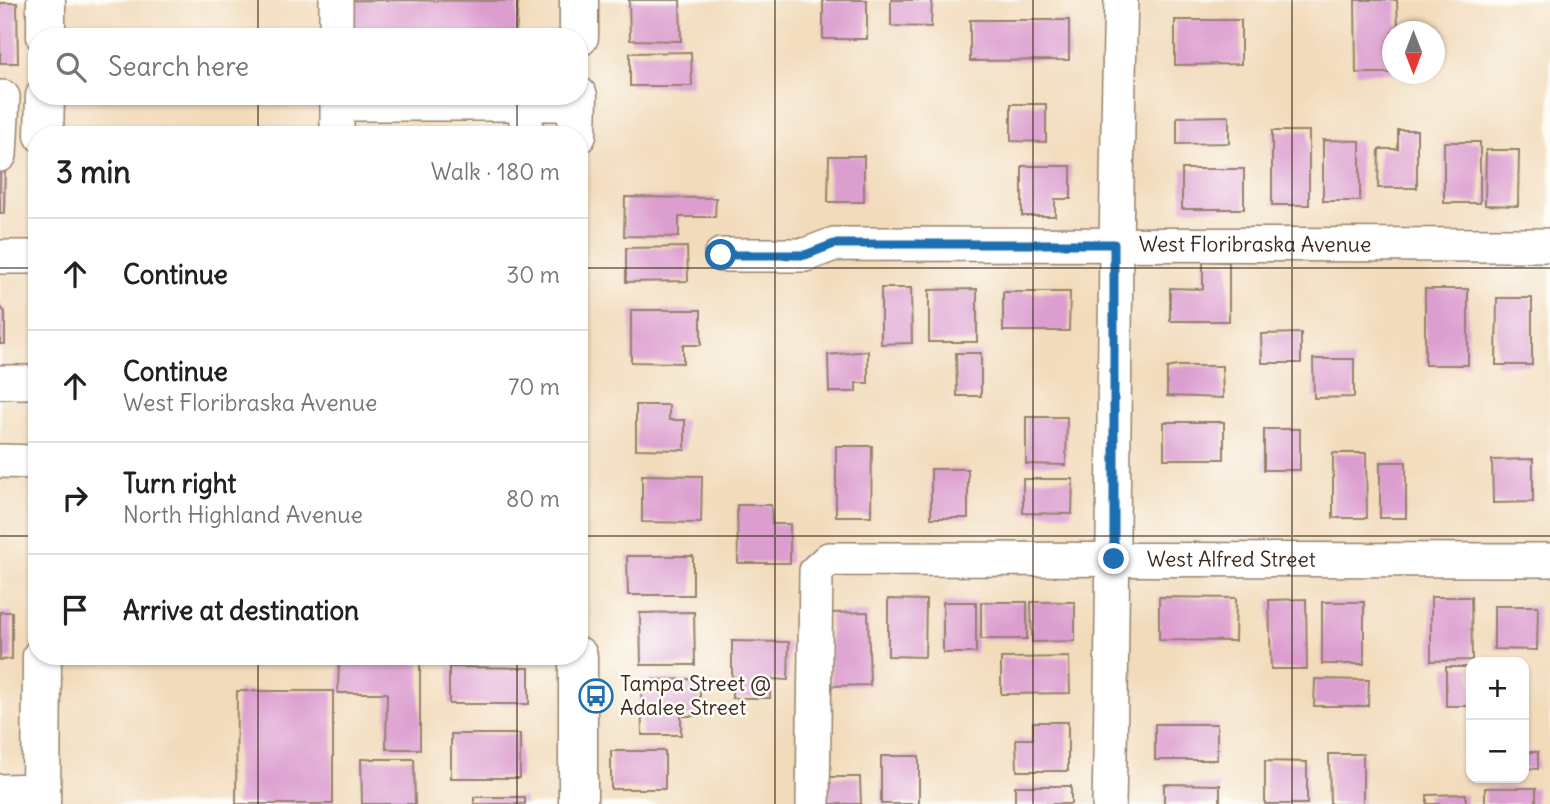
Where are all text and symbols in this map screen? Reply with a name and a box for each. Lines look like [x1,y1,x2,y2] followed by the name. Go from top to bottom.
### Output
[1382,21,1445,84] north arrow
[28,28,588,105] search box
[52,48,90,86] icon: search
[108,50,249,83] text: Search here
[56,153,131,191] text: 3 min
[431,157,560,186] text: Walk · 180 m
[1139,230,1371,258] street label: West Floribraska Avenue
[705,239,736,270] route start
[56,255,94,293] icon: ahead
[123,258,228,291] text: Continue
[506,260,560,289] text: 30 m
[123,355,228,388] text: Continue
[56,367,94,405] icon: ahead
[508,372,560,401] text: 70 m
[123,388,377,417] text: West Floribraska Avenue
[123,467,236,500] text: Turn right
[56,479,94,517] icon: right
[506,484,560,513] text: 80 m
[123,500,363,529] text: North Highland Avenue
[1098,543,1129,574] route end
[1147,545,1316,573] street label: West Alfred Street
[56,591,94,629] icon: arrive
[123,594,359,627] text: Arrive at destination
[1466,657,1529,783] map controls
[1466,657,1529,720] button: +
[620,670,771,721] place label: Tampa Street @ Adalee Street
[577,677,615,715] bus stop icon: Tampa Street @ Adalee Street
[1466,720,1529,783] button: −

